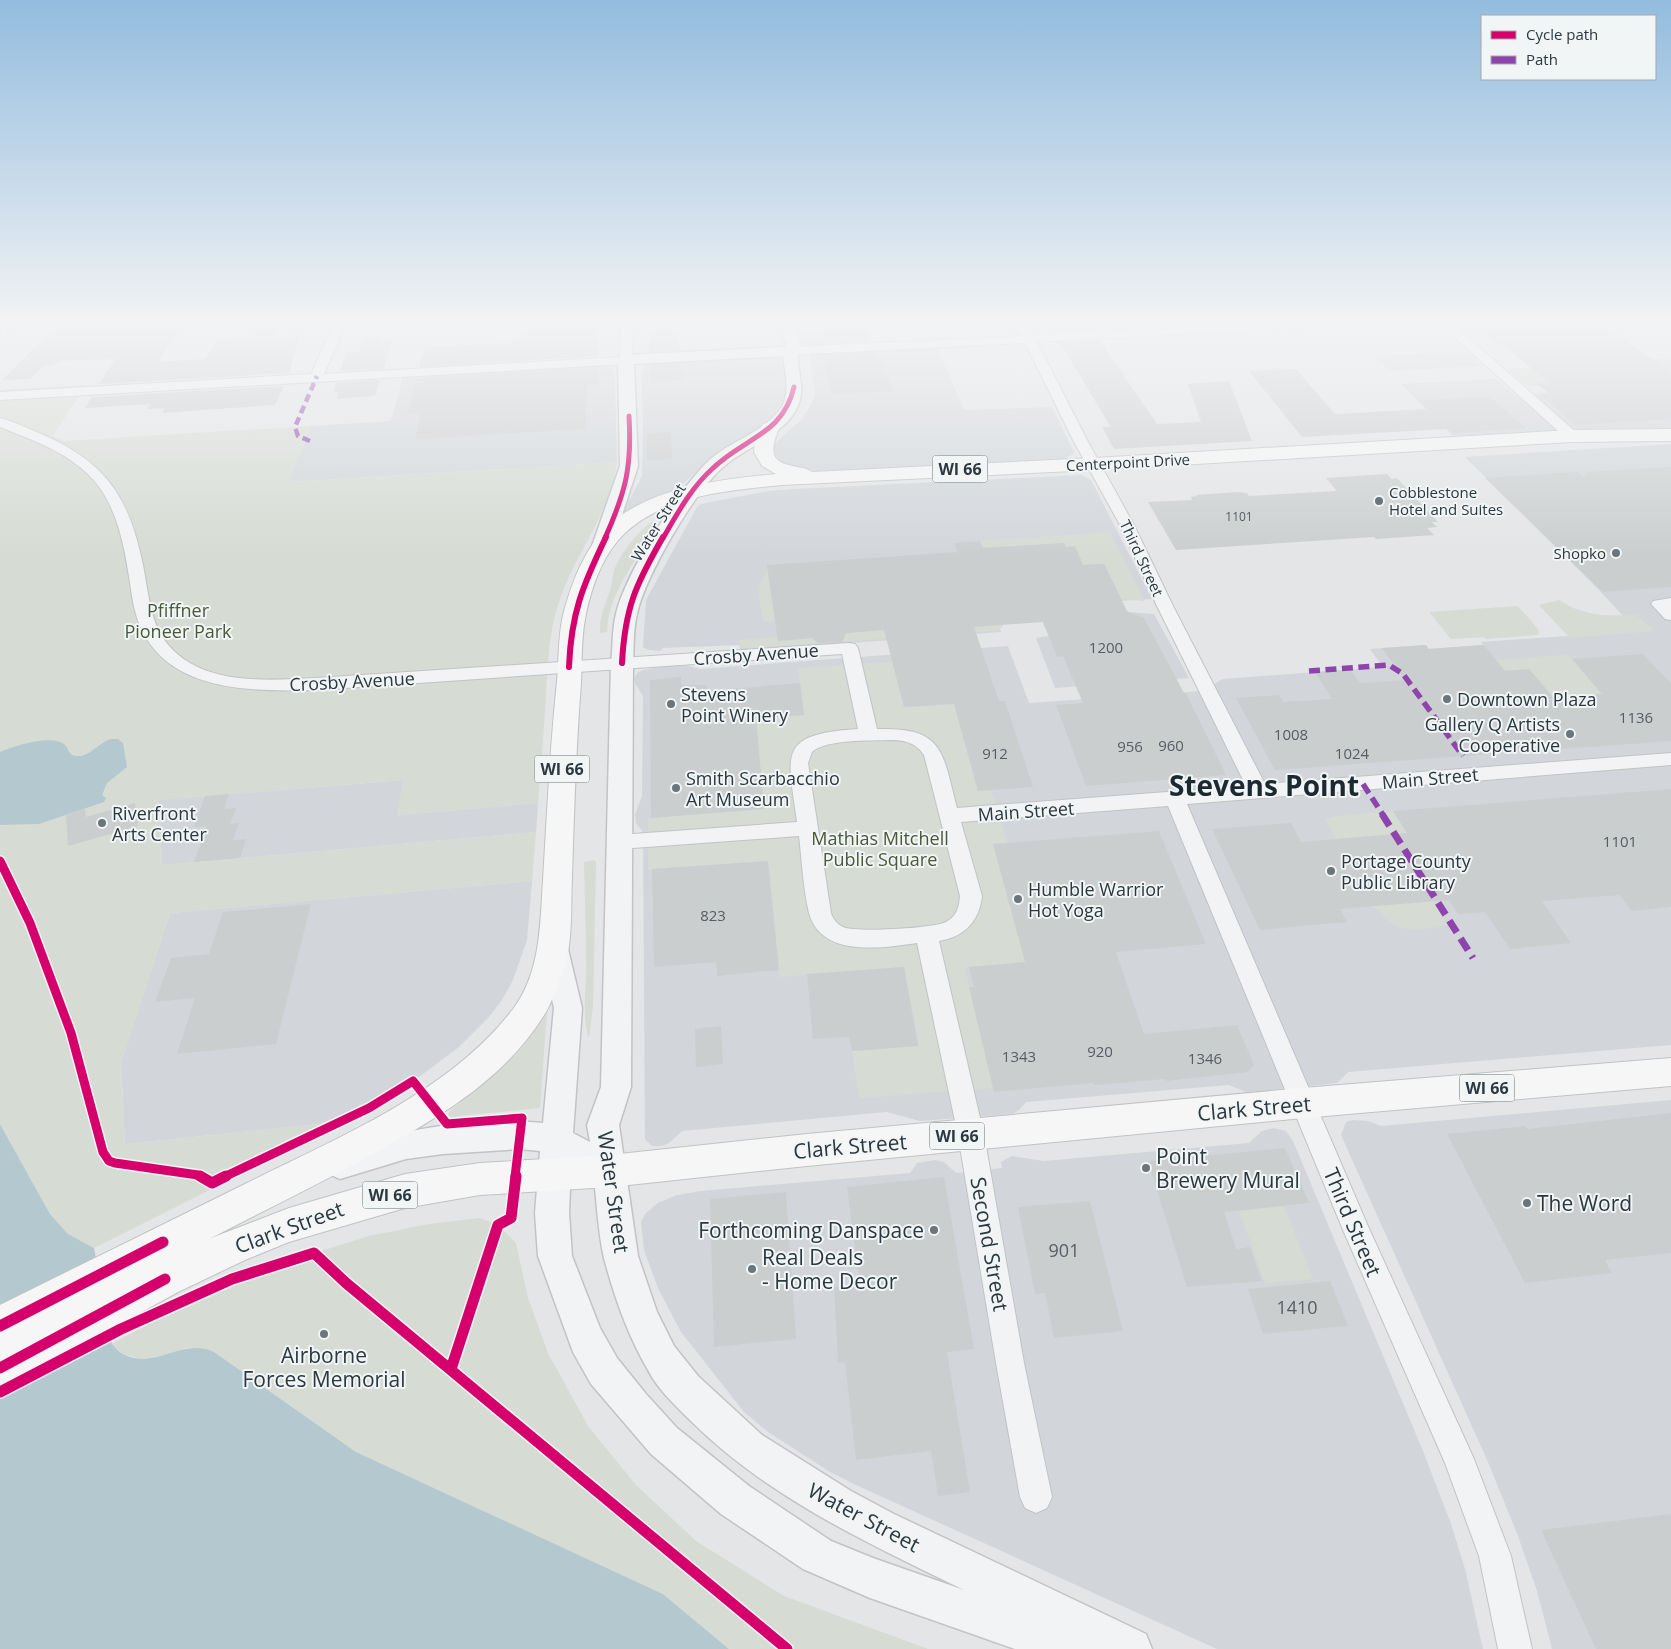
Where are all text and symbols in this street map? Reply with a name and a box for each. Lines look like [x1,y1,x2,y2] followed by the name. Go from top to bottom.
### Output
[1481,15,1656,80] legend
[1526,24,1598,44] text: Cycle path
[1526,49,1558,69] text: Path
[1065,449,1191,475] street label: Centerpoint Drive
[932,456,988,482] road number: WI 66
[626,479,690,565] street label: Water Street
[1389,482,1503,519] place label: Cobblestone Hotel and Suites
[1373,495,1385,507] marker: Cobblestone Hotel and Suites
[1225,508,1253,525] house number: 1101
[1116,516,1168,600] street label: Third Street
[1553,543,1606,563] place label: Shopko
[1610,547,1622,559] marker: Shopko
[124,598,232,643] park label: Pfiffner Pioneer Park
[1089,637,1123,657] house number: 1200
[693,638,819,670] street label: Crosby Avenue
[289,666,415,696] street label: Crosby Avenue
[681,682,789,727] place label: Stevens Point Winery
[1457,687,1597,711] place label: Downtown Plaza
[1441,693,1453,705] marker: Downtown Plaza
[665,698,677,710] marker: Stevens Point Winery
[1619,707,1653,727] house number: 1136
[1425,712,1560,757] place label: Gallery Q Artists Cooperative
[1274,724,1308,744] house number: 1008
[1564,728,1576,740] marker: Gallery Q Artists Cooperative
[1158,735,1184,755] house number: 960
[1117,736,1143,756] house number: 956
[982,743,1008,763] house number: 912
[1335,743,1370,763] house number: 1024
[534,756,590,782] road number: WI 66
[1381,762,1479,794] street label: Main Street
[686,766,840,811] place label: Smith Scarbacchio Art Museum
[1169,766,1359,804] district label: Stevens Point
[670,782,682,794] marker: Smith Scarbacchio Art Museum
[977,796,1075,826] street label: Main Street
[112,801,207,846] place label: Riverfront Arts Center
[96,817,108,829] marker: Riverfront Arts Center
[811,826,949,871] park label: Mathias Mitchell Public Square
[1603,831,1637,851] house number: 1101
[1341,849,1472,894] place label: Portage County Public Library
[1325,865,1337,877] marker: Portage County Public Library
[1028,877,1164,922] place label: Humble Warrior Hot Yoga
[1012,893,1024,905] marker: Humble Warrior Hot Yoga
[700,905,726,925] house number: 823
[1087,1041,1113,1061] house number: 920
[1002,1046,1036,1066] house number: 1343
[1188,1048,1222,1068] house number: 1346
[1460,1074,1514,1102] road number: WI 66
[1196,1089,1312,1127] street label: Clark Street
[930,1122,984,1150] road number: WI 66
[792,1127,908,1165] street label: Clark Street
[592,1129,636,1255] street label: Water Street
[1156,1142,1300,1194] place label: Point Brewery Mural
[1140,1162,1152,1174] marker: Point Brewery Mural
[1318,1163,1388,1281] street label: Third Street
[964,1175,1016,1313] street label: Second Street
[362,1182,418,1208] road number: WI 66
[1537,1189,1632,1217] place label: The Word
[231,1194,347,1260] street label: Clark Street
[1521,1197,1533,1209] marker: The Word
[698,1216,924,1244] place label: Forthcoming Danspace
[928,1224,940,1236] marker: Forthcoming Danspace
[1049,1238,1079,1262] house number: 901
[762,1243,898,1295] place label: Real Deals - Home Decor
[746,1263,758,1275] marker: Real Deals - Home Decor
[1276,1295,1318,1319] house number: 1410
[318,1328,330,1340] marker: Airborne Forces Memorial
[243,1341,405,1393] place label: Airborne Forces Memorial
[803,1476,925,1558] street label: Water Street

